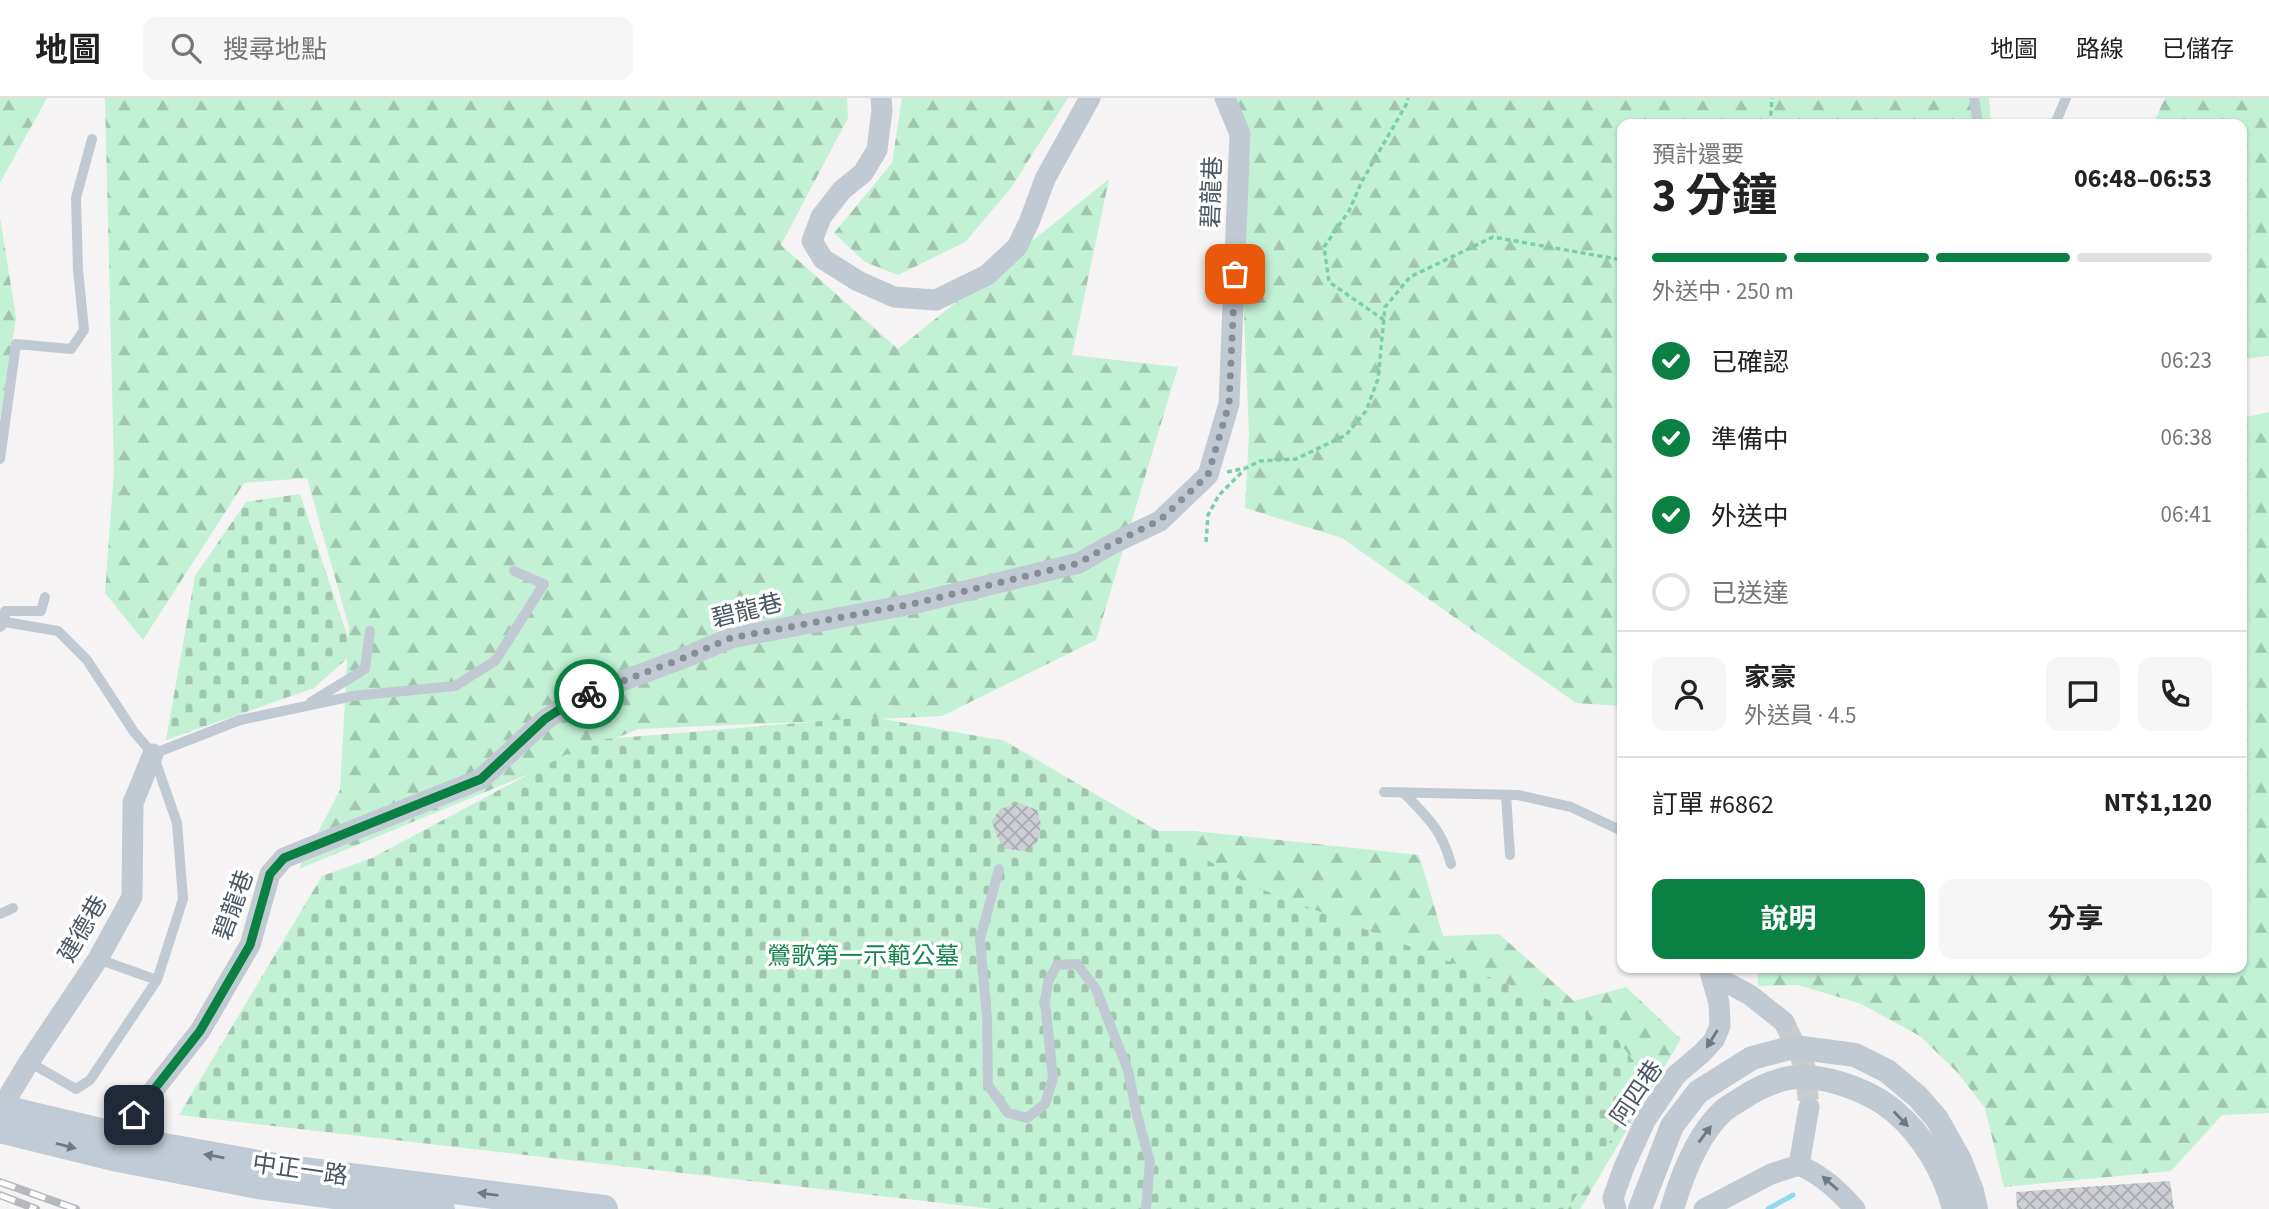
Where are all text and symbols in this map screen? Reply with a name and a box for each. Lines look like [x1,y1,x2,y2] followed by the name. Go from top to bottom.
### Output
[143,17,633,80] search box
[35,27,101,74] text: 地圖
[167,29,205,67] icon: search
[223,31,327,68] text: 搜尋地點
[1990,32,2038,67] text: 地圖
[2076,32,2124,67] text: 路線
[2162,32,2234,67] text: 已儲存
[1652,138,1744,171] text: 預計還要
[1193,155,1231,229] street label: 碧龍巷
[2074,160,2212,197] text: 06:48–06:53
[1652,164,1778,229] text: 3 分鐘
[1205,244,1265,304] pin
[1216,255,1254,293] icon: bag
[1652,275,1794,308] text: 外送中 · 250 m
[1652,342,1690,380] icon: check
[1711,344,1789,381] text: 已確認
[2161,344,2212,377] text: 06:23
[1652,419,1690,457] icon: check
[1711,421,1789,458] text: 準備中
[2161,421,2212,454] text: 06:38
[1652,496,1690,534] icon: check
[1711,498,1789,535] text: 外送中
[2161,498,2212,531] text: 06:41
[1711,575,1789,612] text: 已送達
[708,585,786,637] street label: 碧龍巷
[1652,657,1726,731] button: person
[2046,657,2120,731] button: chat
[2138,657,2212,731] button: phone
[554,659,624,729] courier
[1744,659,1796,696] text: 家豪
[570,675,608,713] icon: bike
[1744,699,1857,732] text: 外送員 · 4.5
[2104,784,2212,821] text: NT$1,120
[1652,786,1774,823] text: 訂單 #6862
[205,865,263,945] street label: 碧龍巷
[1652,879,1925,959] button: 說明
[1939,879,2212,959] button: 分享
[50,889,116,969] street label: 建德巷
[767,939,959,974] park label: 鶯歌第一示範公墓
[1706,1029,1719,1049] one-way arrow
[1602,1053,1672,1133] street label: 阿四巷
[104,1085,164,1145] pin
[115,1096,153,1134] icon: home
[1893,1110,1909,1128] one-way arrow
[1697,1126,1712,1144] one-way arrow
[55,1141,77,1152] one-way arrow
[250,1146,350,1194] street label: 中正一路
[203,1150,225,1161] one-way arrow
[1821,1175,1839,1191] one-way arrow
[476,1189,498,1200] one-way arrow

